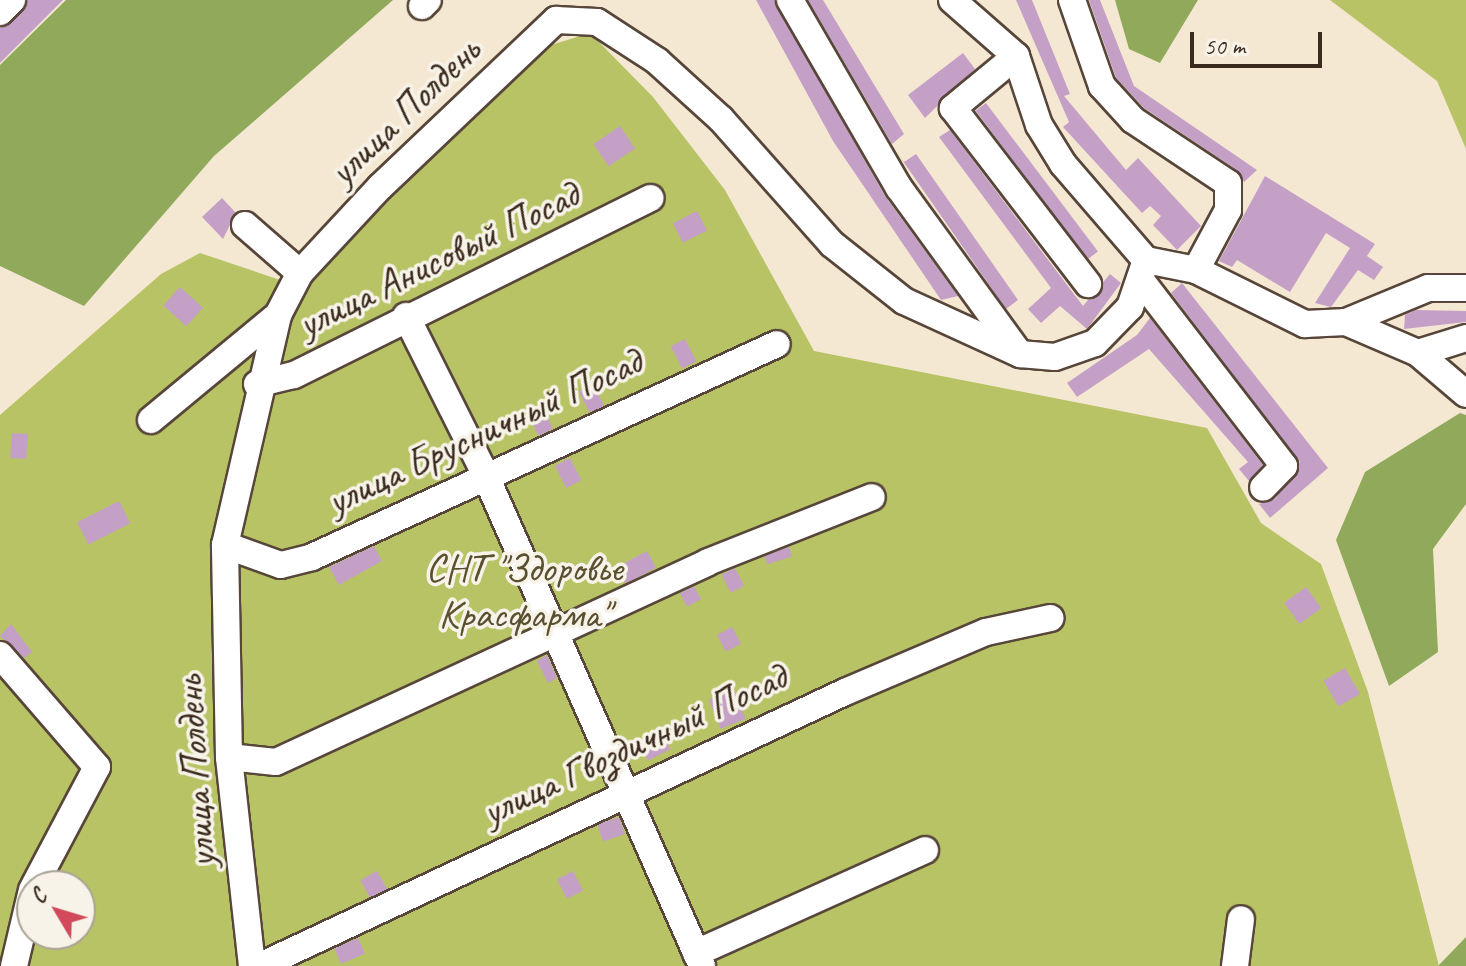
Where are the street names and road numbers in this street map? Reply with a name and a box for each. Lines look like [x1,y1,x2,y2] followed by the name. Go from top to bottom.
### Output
[318,27,490,195] street label: улица Полдень
[290,170,586,348] street label: улица Анисовый Посад
[319,337,649,525] street label: улица Брусничный Посад
[475,653,793,835] street label: улица Гвоздичный Посад
[164,674,226,870] street label: улица Полдень

